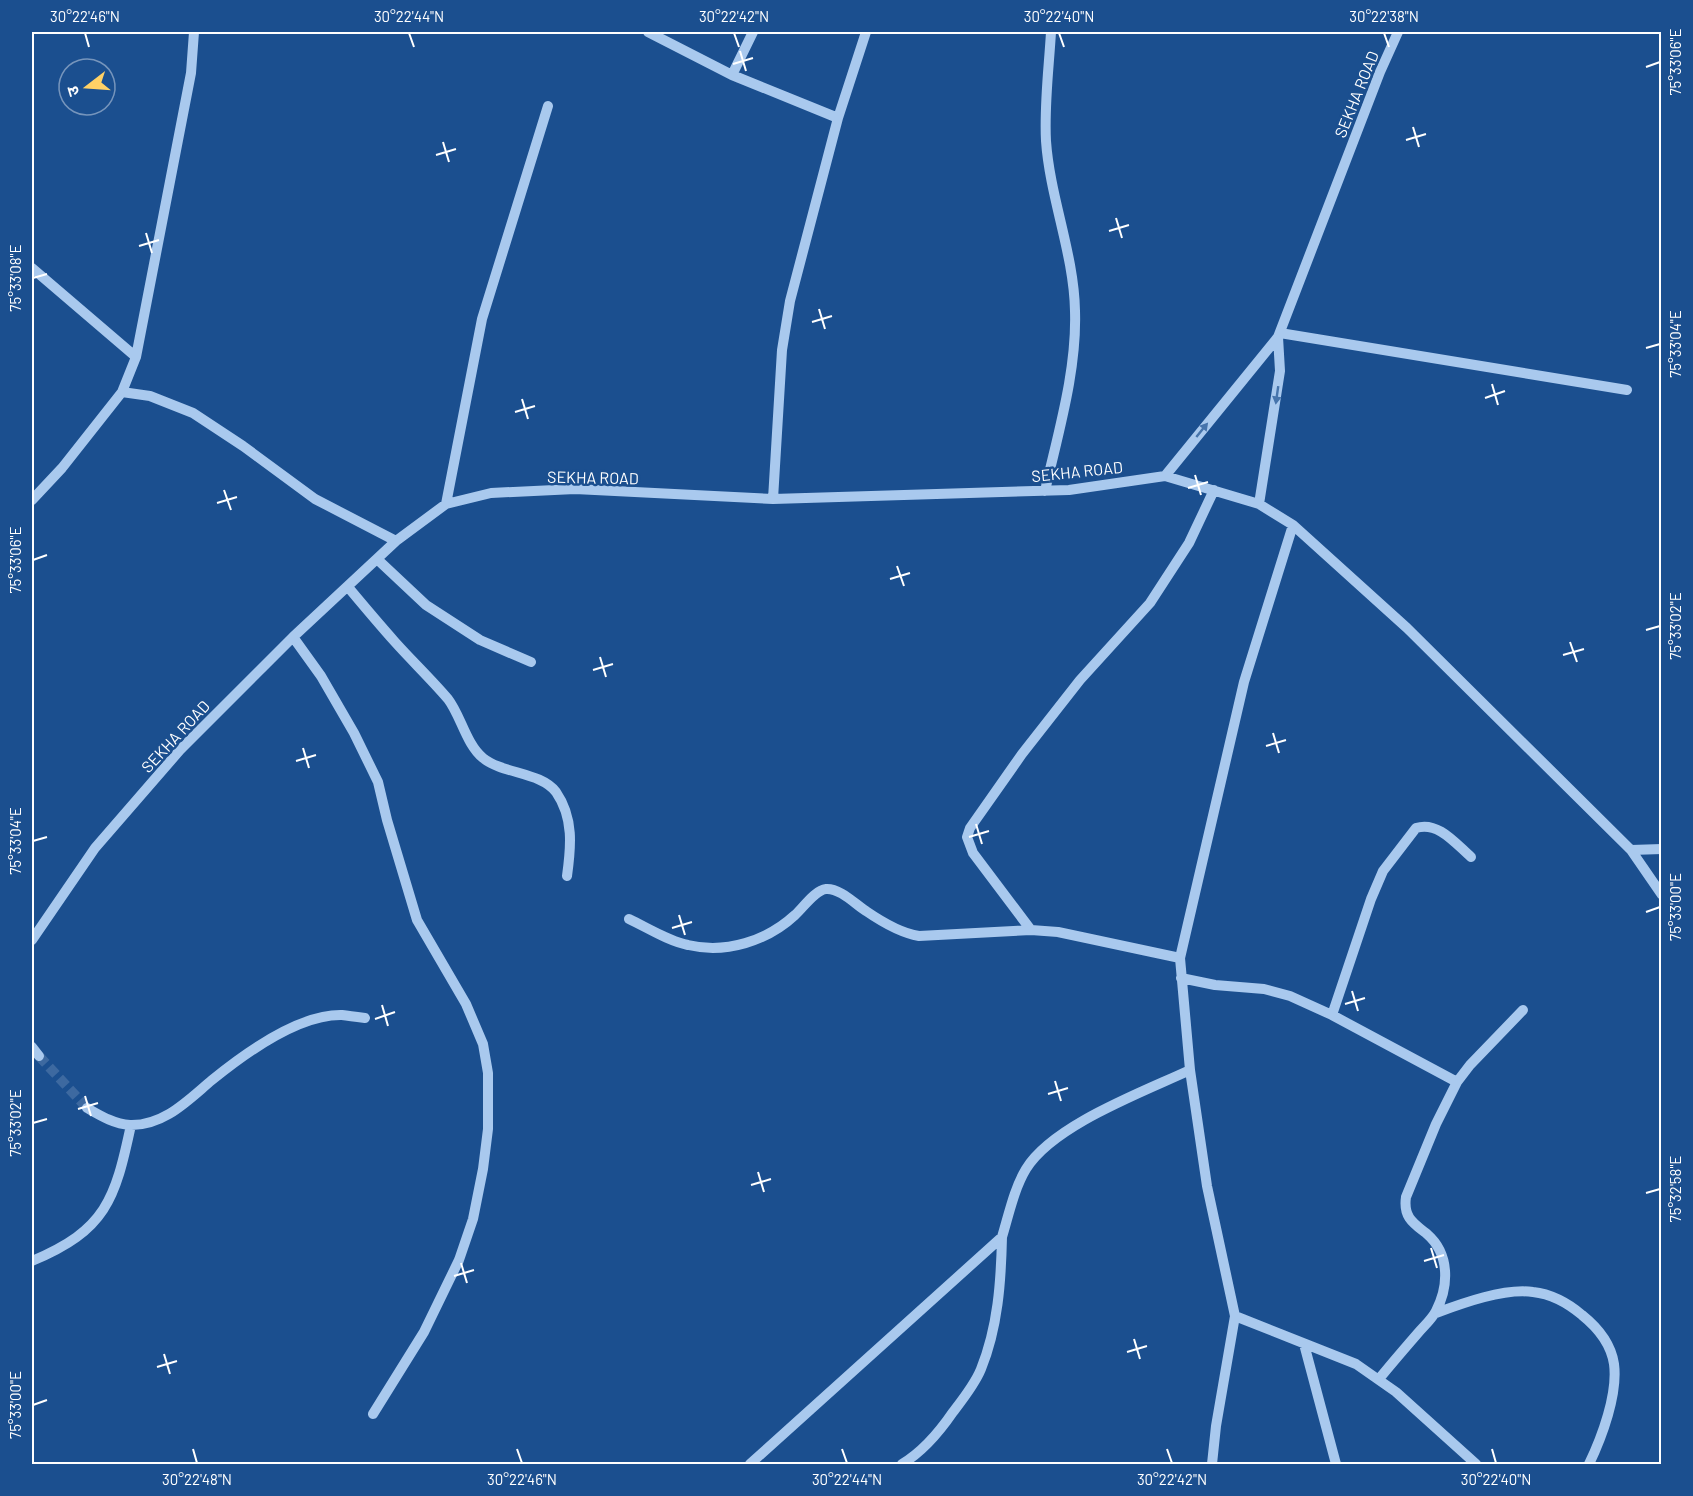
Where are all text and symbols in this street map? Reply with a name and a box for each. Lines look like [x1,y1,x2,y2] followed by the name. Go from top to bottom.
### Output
[50,7,120,25] text: 30°22'46"N
[374,7,444,25] text: 30°22'44"N
[699,7,769,25] text: 30°22'42"N
[1024,7,1094,25] text: 30°22'40"N
[1349,7,1419,25] text: 30°22'38"N
[1666,28,1684,96] text: 75°33'06"E
[1330,48,1382,140] street label: SEKHA ROAD
[57,57,117,117] north arrow
[62,84,83,99] text: उ
[6,244,24,312] text: 75°33'08"E
[1666,310,1684,378] text: 75°33'04"E
[1272,385,1281,404] one-way arrow
[1195,423,1208,438] one-way arrow
[1030,457,1124,485] street label: SEKHA ROAD
[547,467,639,487] street label: SEKHA ROAD
[6,526,24,594] text: 75°33'06"E
[1666,592,1684,660] text: 75°33'02"E
[137,696,213,776] street label: SEKHA ROAD
[6,807,24,875] text: 75°33'04"E
[1666,873,1684,941] text: 75°33'00"E
[6,1089,24,1157] text: 75°33'02"E
[1666,1156,1684,1222] text: 75°32'58"E
[6,1371,24,1439] text: 75°33'00"E
[162,1470,232,1488] text: 30°22'48"N
[487,1470,557,1488] text: 30°22'46"N
[812,1470,882,1488] text: 30°22'44"N
[1137,1470,1207,1488] text: 30°22'42"N
[1461,1470,1531,1488] text: 30°22'40"N

